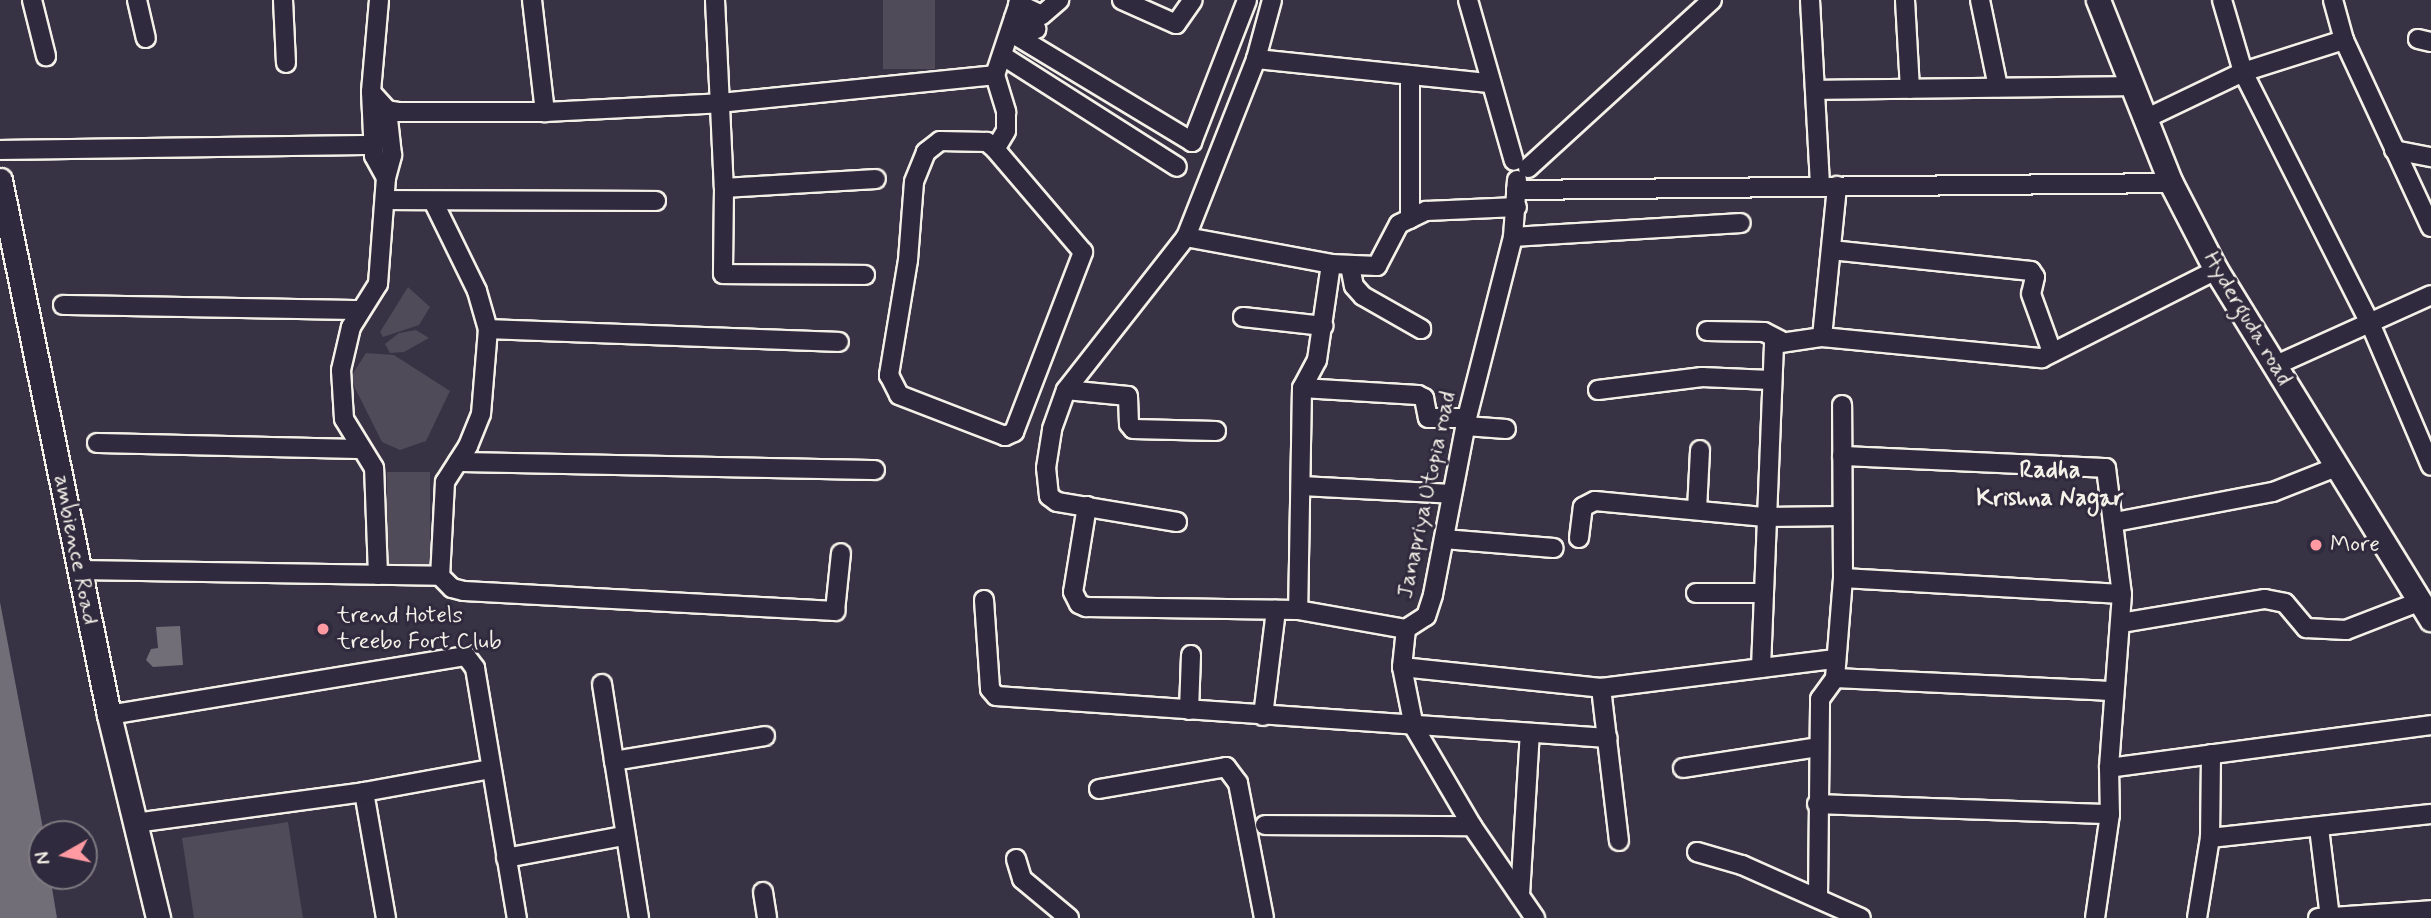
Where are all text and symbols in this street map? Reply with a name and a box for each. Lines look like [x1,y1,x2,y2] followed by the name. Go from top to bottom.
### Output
[2196,247,2298,391] street label: Hyderguda road
[1391,388,1463,602] street label: Janapriya Utopia road
[1977,457,2123,513] district label: Radha Krishna Nagar
[47,474,103,626] street label: ambience Road
[2330,531,2380,559] place label: More
[2308,537,2324,553] marker: More
[337,602,502,656] place label: trend Hotels treebo Fort Club
[315,621,331,637] marker: trend Hotels treebo Fort Club
[28,820,98,890] north arrow
[30,850,57,866] text: N

